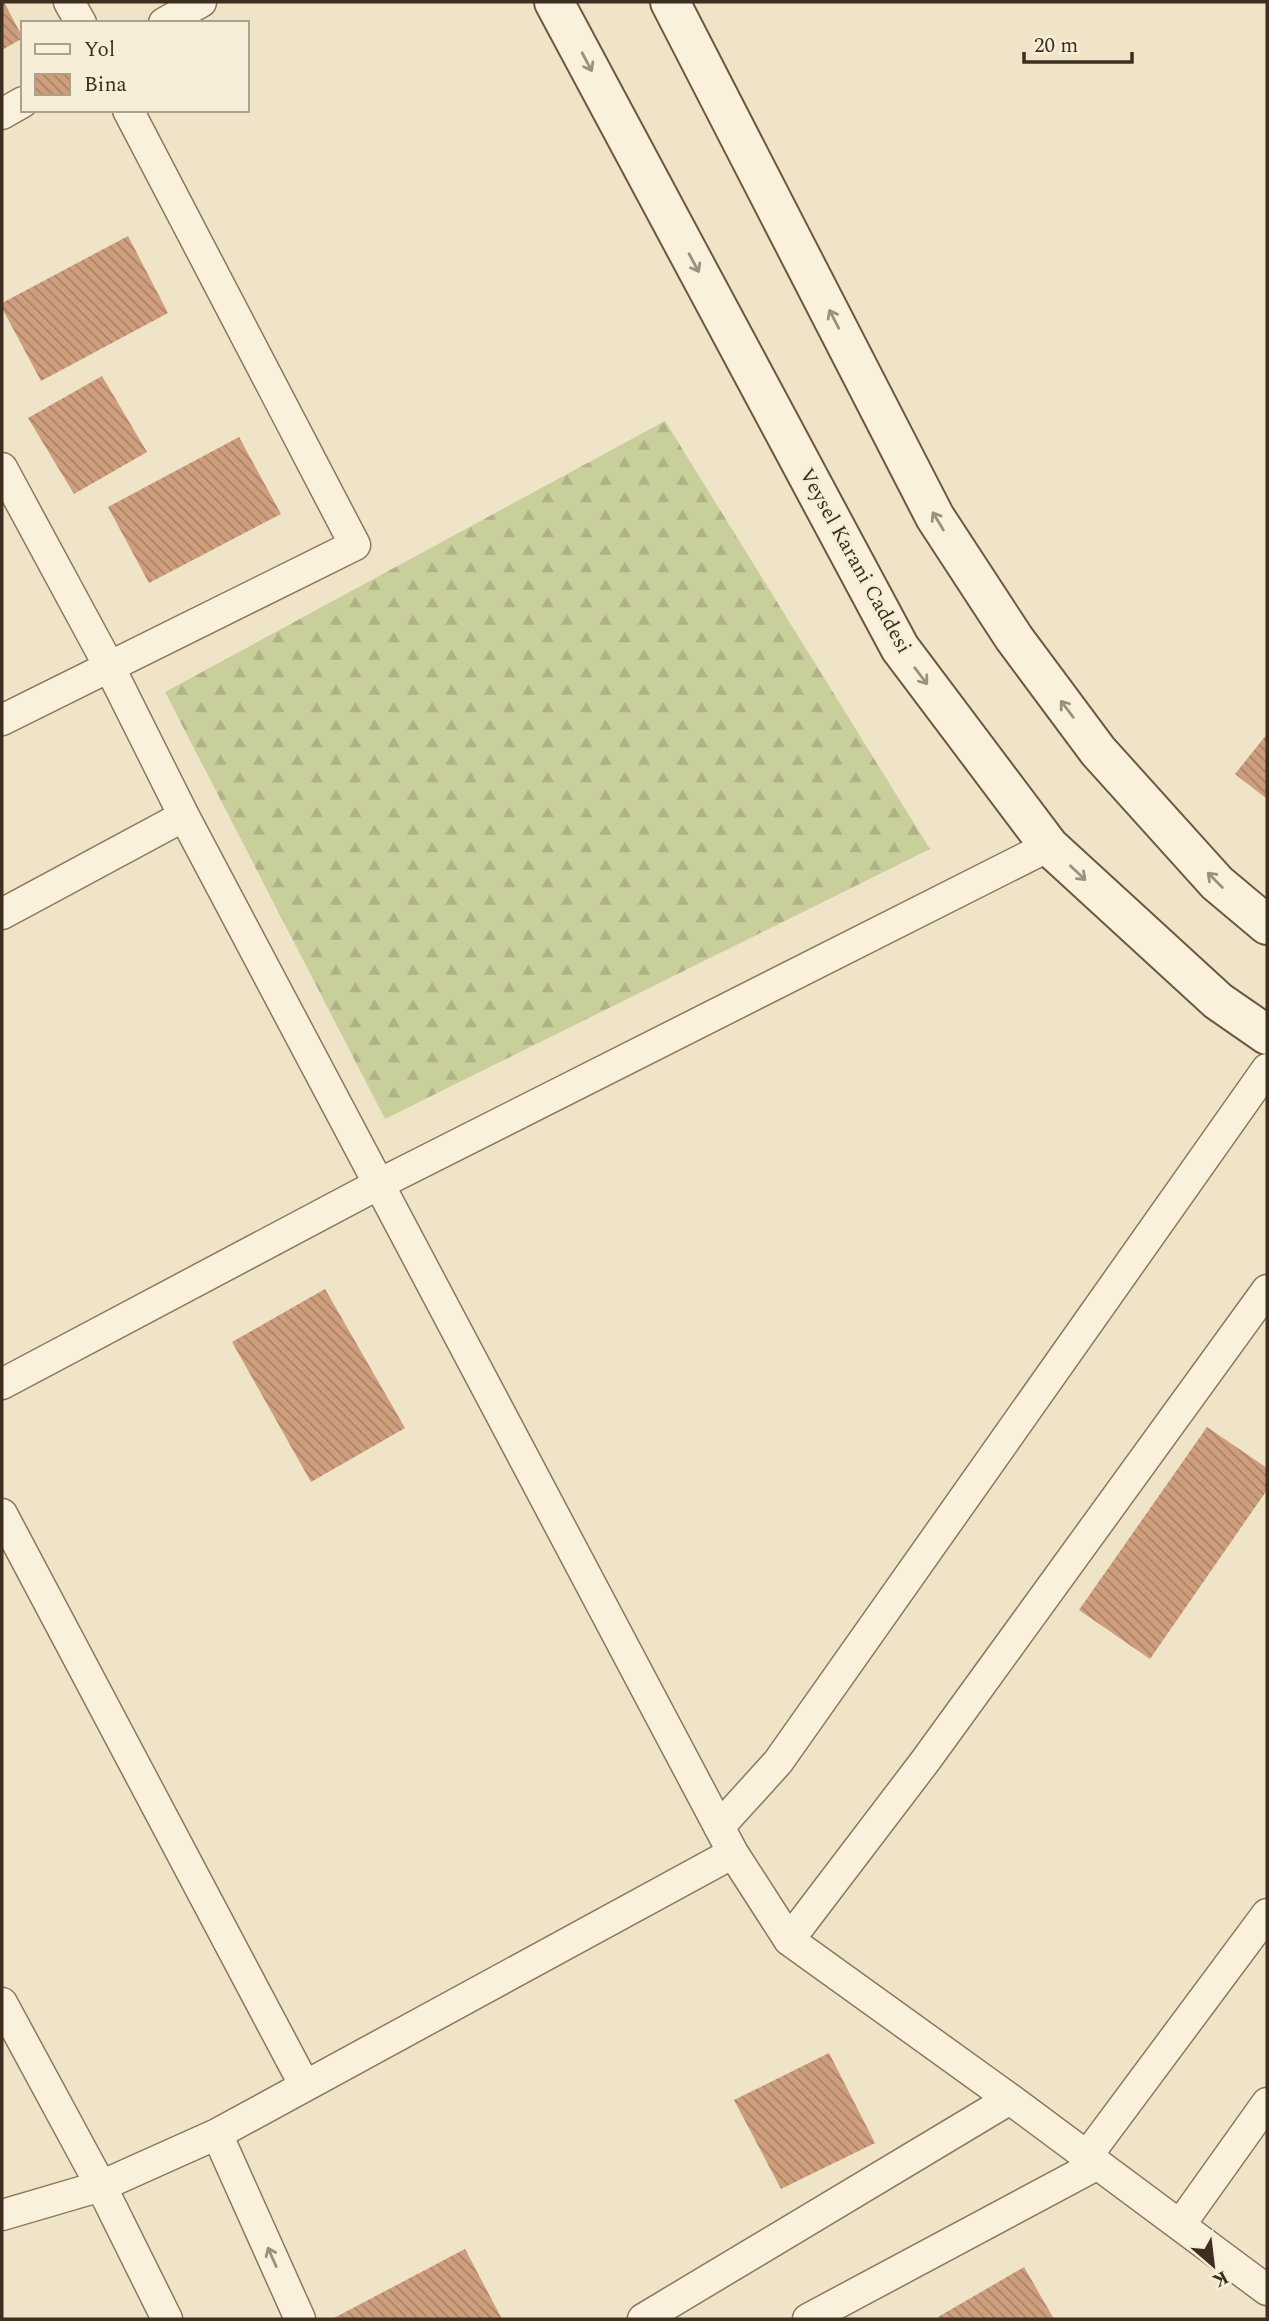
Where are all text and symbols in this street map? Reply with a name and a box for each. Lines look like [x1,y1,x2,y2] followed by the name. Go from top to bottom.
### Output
[21,21,248,112] legend
[1024,21,1132,65] scale bar
[1034,30,1078,62] text: 20 m
[84,34,115,66] text: Yol
[580,51,594,72] one-way arrow
[84,69,128,101] text: Bina
[687,252,701,272] one-way arrow
[826,309,840,330] one-way arrow
[791,462,919,660] street label: Veysel Karani Caddesi
[931,512,945,532] one-way arrow
[914,666,929,685] one-way arrow
[1059,700,1074,718] one-way arrow
[1069,864,1086,881] one-way arrow
[1207,872,1224,889] one-way arrow
[1178,2230,1248,2300] north arrow
[265,2247,278,2268] one-way arrow
[1207,2262,1234,2295] text: K

